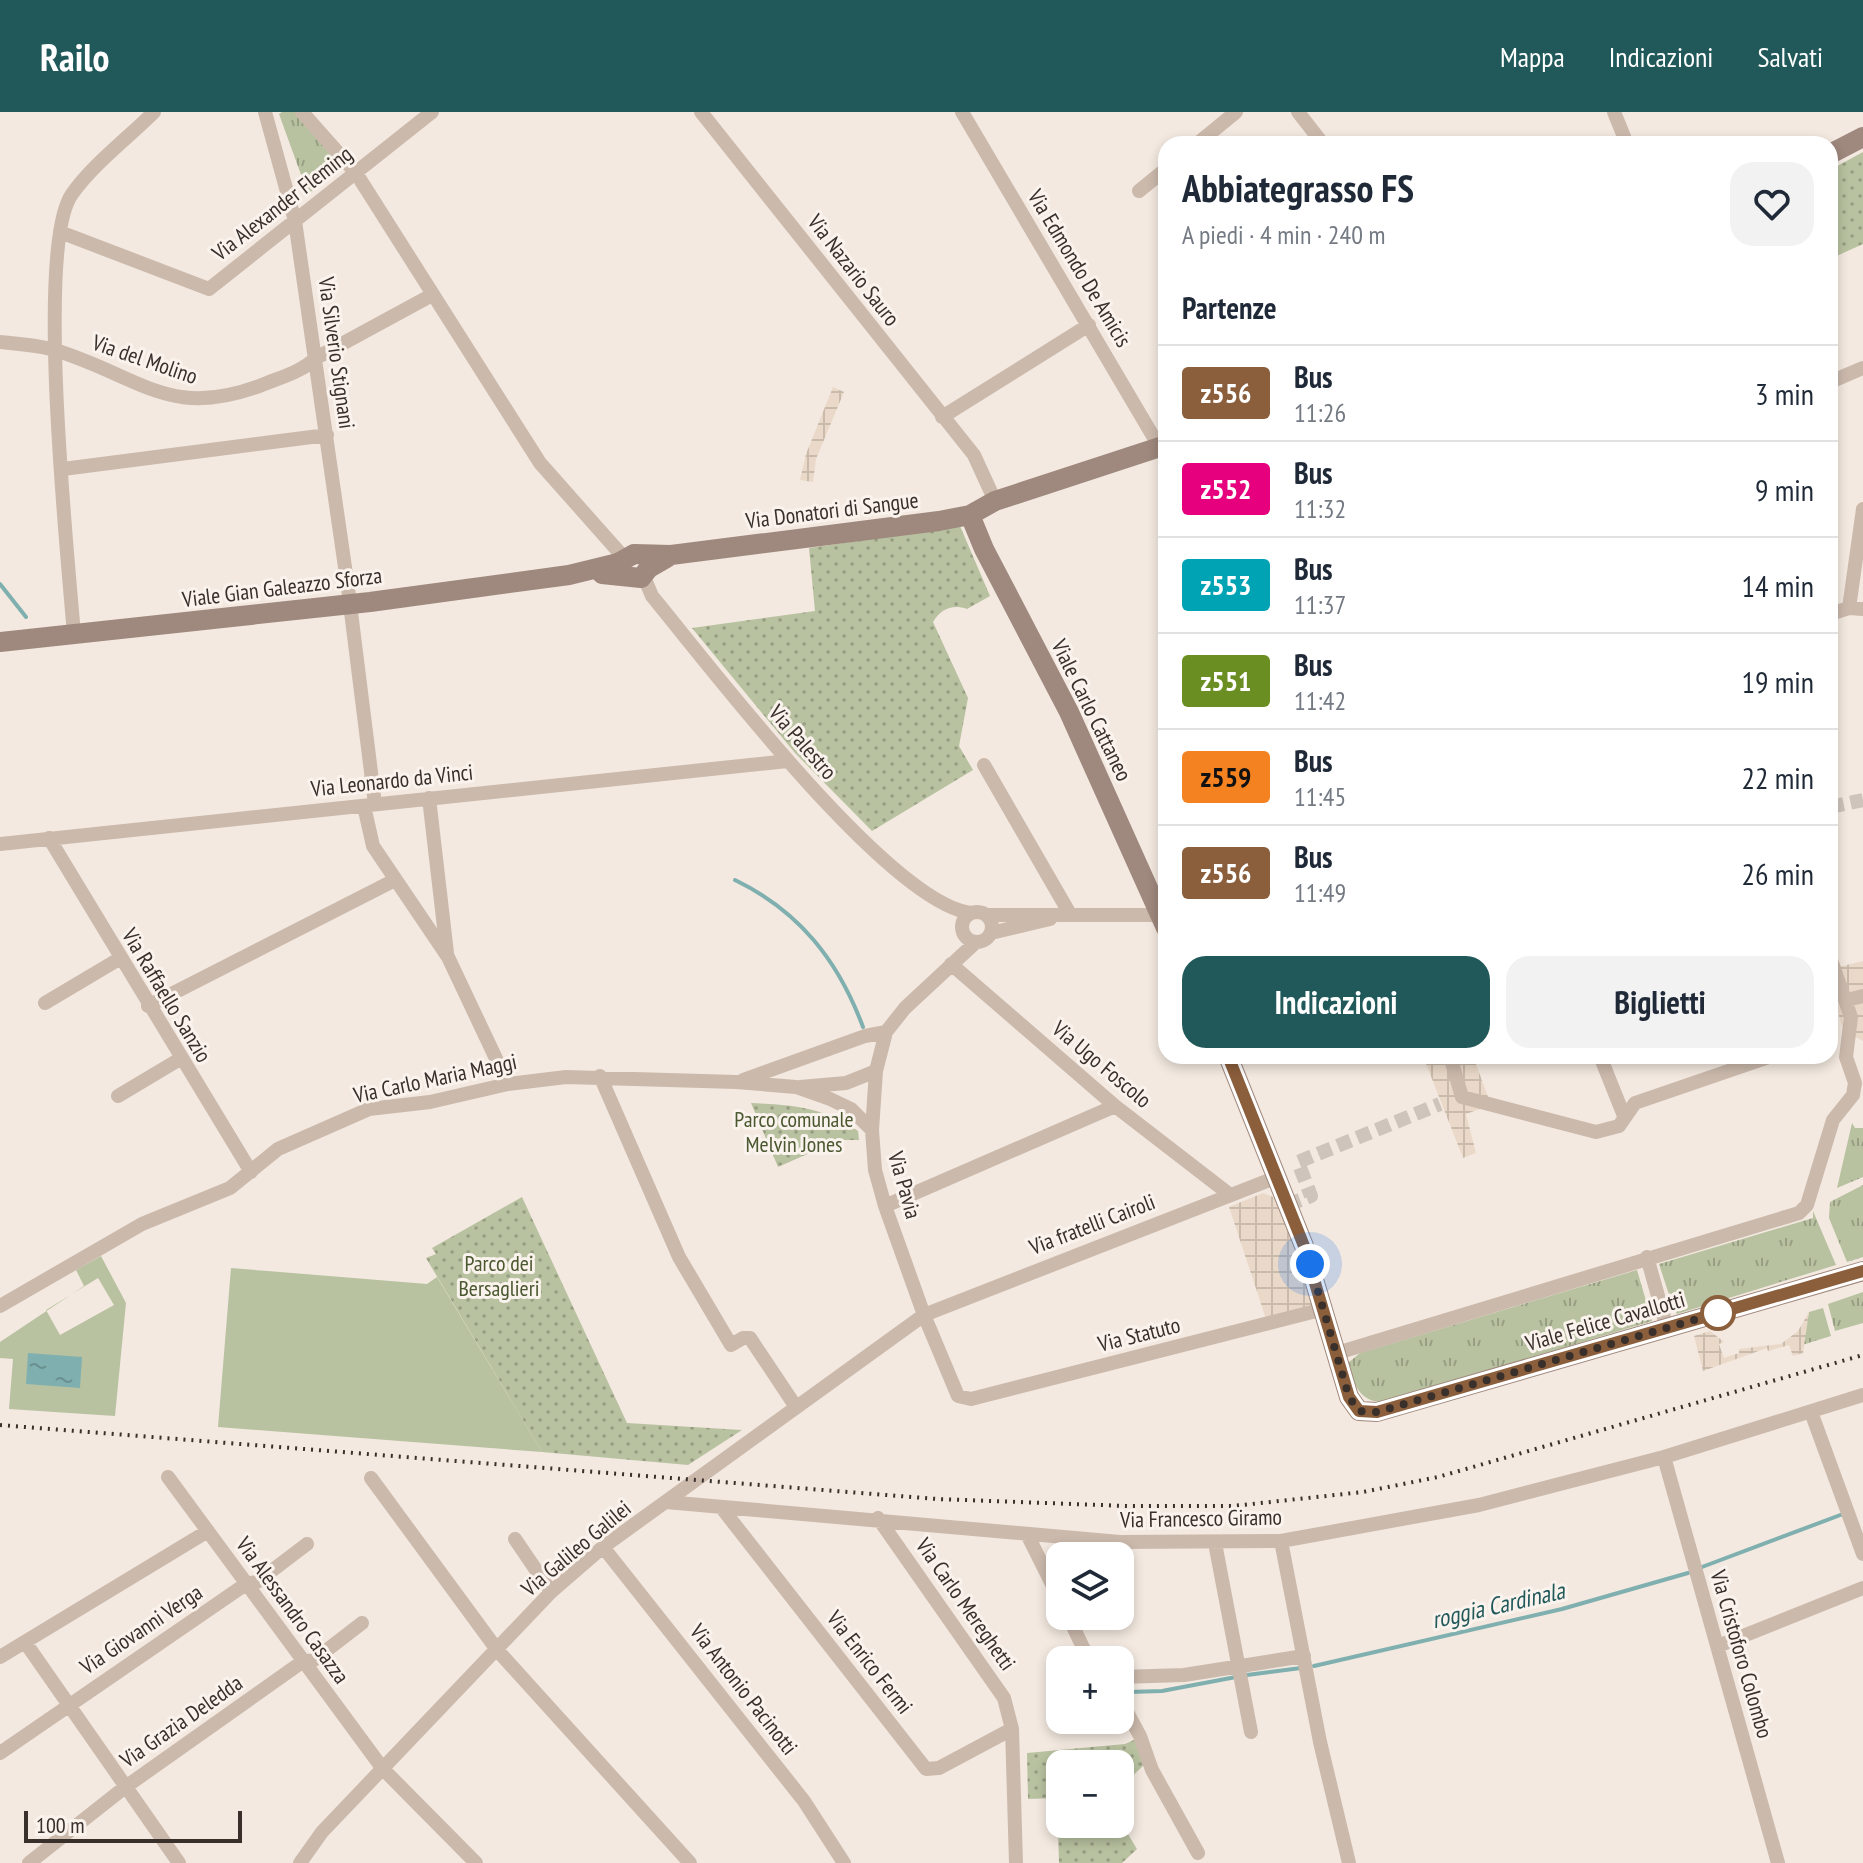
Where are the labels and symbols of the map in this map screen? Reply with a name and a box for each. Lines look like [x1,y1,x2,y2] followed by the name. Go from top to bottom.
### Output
[205,140,358,267] street label: Via Alexander Fleming
[1021,183,1138,352] street label: Via Edmondo De Amicis
[801,208,906,331] street label: Via Nazario Sauro
[312,274,362,431] street label: Via Silverio Stignani
[88,328,201,390] street label: Via del Molino
[743,486,920,535] street label: Via Donatori di Sangue
[180,561,383,613] street label: Viale Gian Galeazzo Sforza
[1045,634,1138,785] street label: Viale Carlo Cattaneo
[762,698,843,785] street label: Via Palestro
[309,758,474,803] street label: Via Leonardo da Vinci
[115,922,218,1067] street label: Via Raffaello Sanzio
[1046,1014,1157,1114] street label: Via Ugo Foscolo
[350,1047,519,1109] street label: Via Carlo Maria Maggi
[734,1105,854,1158] park label: Parco comunale Melvin Jones
[882,1147,928,1222] street label: Via Pavia
[1024,1187,1159,1261] street label: Via fratelli Cairoli
[1290,1244,1330,1284] your location
[458,1249,540,1302] park label: Parco dei Bersaglieri
[1521,1285,1688,1357] street label: Viale Felice Cavallotti
[1701,1296,1735,1330] unlabelled marker
[1094,1310,1183,1358] street label: Via Statuto
[515,1494,637,1603] street label: Via Galileo Galilei
[1119,1503,1282,1533] street label: Via Francesco Giramo
[230,1530,356,1689] street label: Via Alessandro Casazza
[909,1531,1022,1676] street label: Via Carlo Mereghetti
[1704,1566,1779,1741] street label: Via Cristoforo Colombo
[1429,1574,1569,1635] water label: roggia Cardinala
[74,1578,207,1681] street label: Via Giovanni Verga
[820,1604,919,1719] street label: Via Enrico Fermi
[684,1617,804,1760] street label: Via Antonio Pacinotti
[114,1669,248,1774] street label: Via Grazia Deledda
[24,1807,242,1843] scale bar

